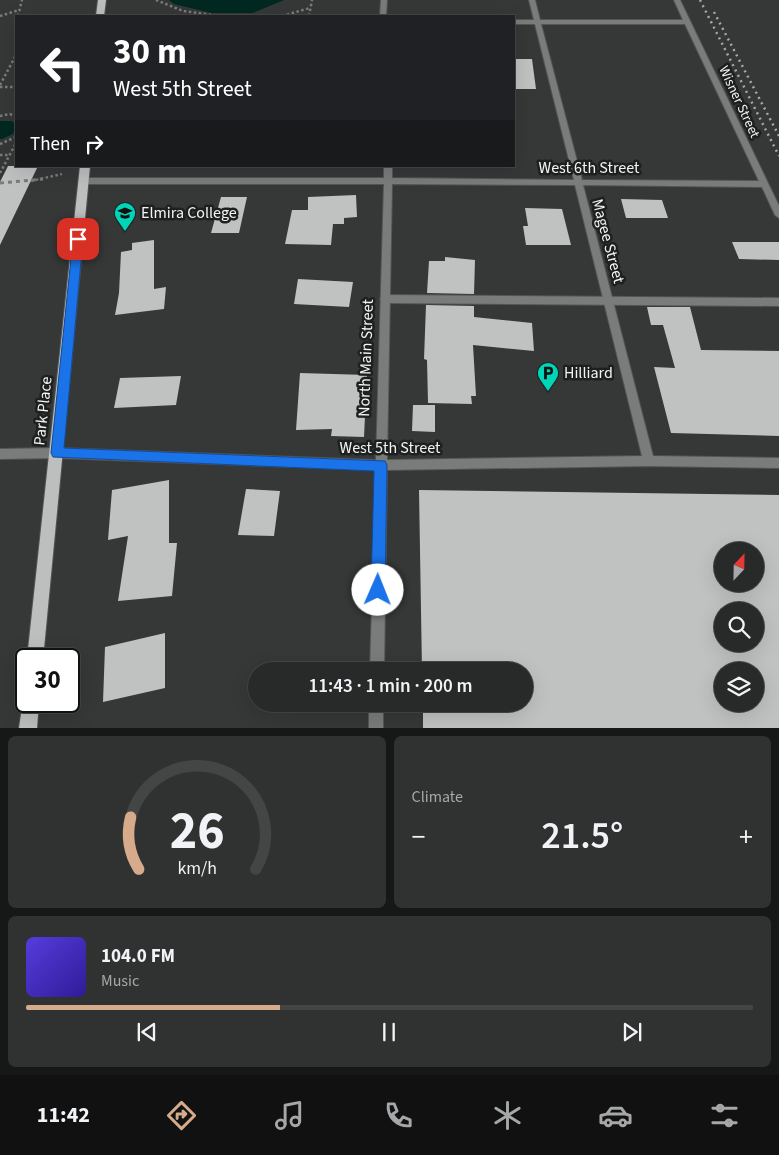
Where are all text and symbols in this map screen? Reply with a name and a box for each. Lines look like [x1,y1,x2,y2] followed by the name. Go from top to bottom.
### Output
[113,27,187,77] text: 30 m
[30,35,95,100] icon: left
[714,63,765,142] street label: Wisner Street
[113,73,252,105] text: West 5th Street
[80,130,108,158] icon: right
[30,131,70,158] text: Then
[539,157,640,179] street label: West 6th Street
[586,196,630,286] street label: Magee Street
[113,201,137,232] school or university icon: Elmira College
[141,202,237,224] place label: Elmira College
[57,218,99,260] pin
[64,225,92,253] icon: arrive
[353,298,379,417] street label: North Main Street
[536,361,560,392] parking icon: Hilliard
[564,362,613,384] place label: Hilliard
[28,375,58,447] street label: Park Place
[340,437,441,459] street label: West 5th Street
[714,542,764,592] north arrow
[714,542,764,712] map controls
[351,563,403,615] position arrow
[714,602,764,652] button: search
[15,648,80,713] speed limit sign: 30
[714,662,764,712] button: layers
[308,673,473,700] text: 11:43 · 1 min · 200 m
[412,786,463,808] text: Climate
[169,795,224,869] text: 26
[541,809,623,863] text: 21.5°
[412,817,425,857] text: −
[739,817,753,857] text: +
[177,856,217,881] text: km/h
[101,943,175,970] text: 104.0 FM
[101,970,139,992] text: Music
[133,1018,161,1046] icon: previous
[375,1018,403,1046] icon: pause
[618,1018,646,1046] icon: next
[164,1098,199,1133] icon: directions
[272,1098,307,1133] icon: music
[381,1098,416,1133] icon: phone
[490,1098,525,1133] icon: climate
[598,1098,633,1133] icon: car
[707,1098,742,1133] icon: filters
[37,1099,90,1131] text: 11:42

